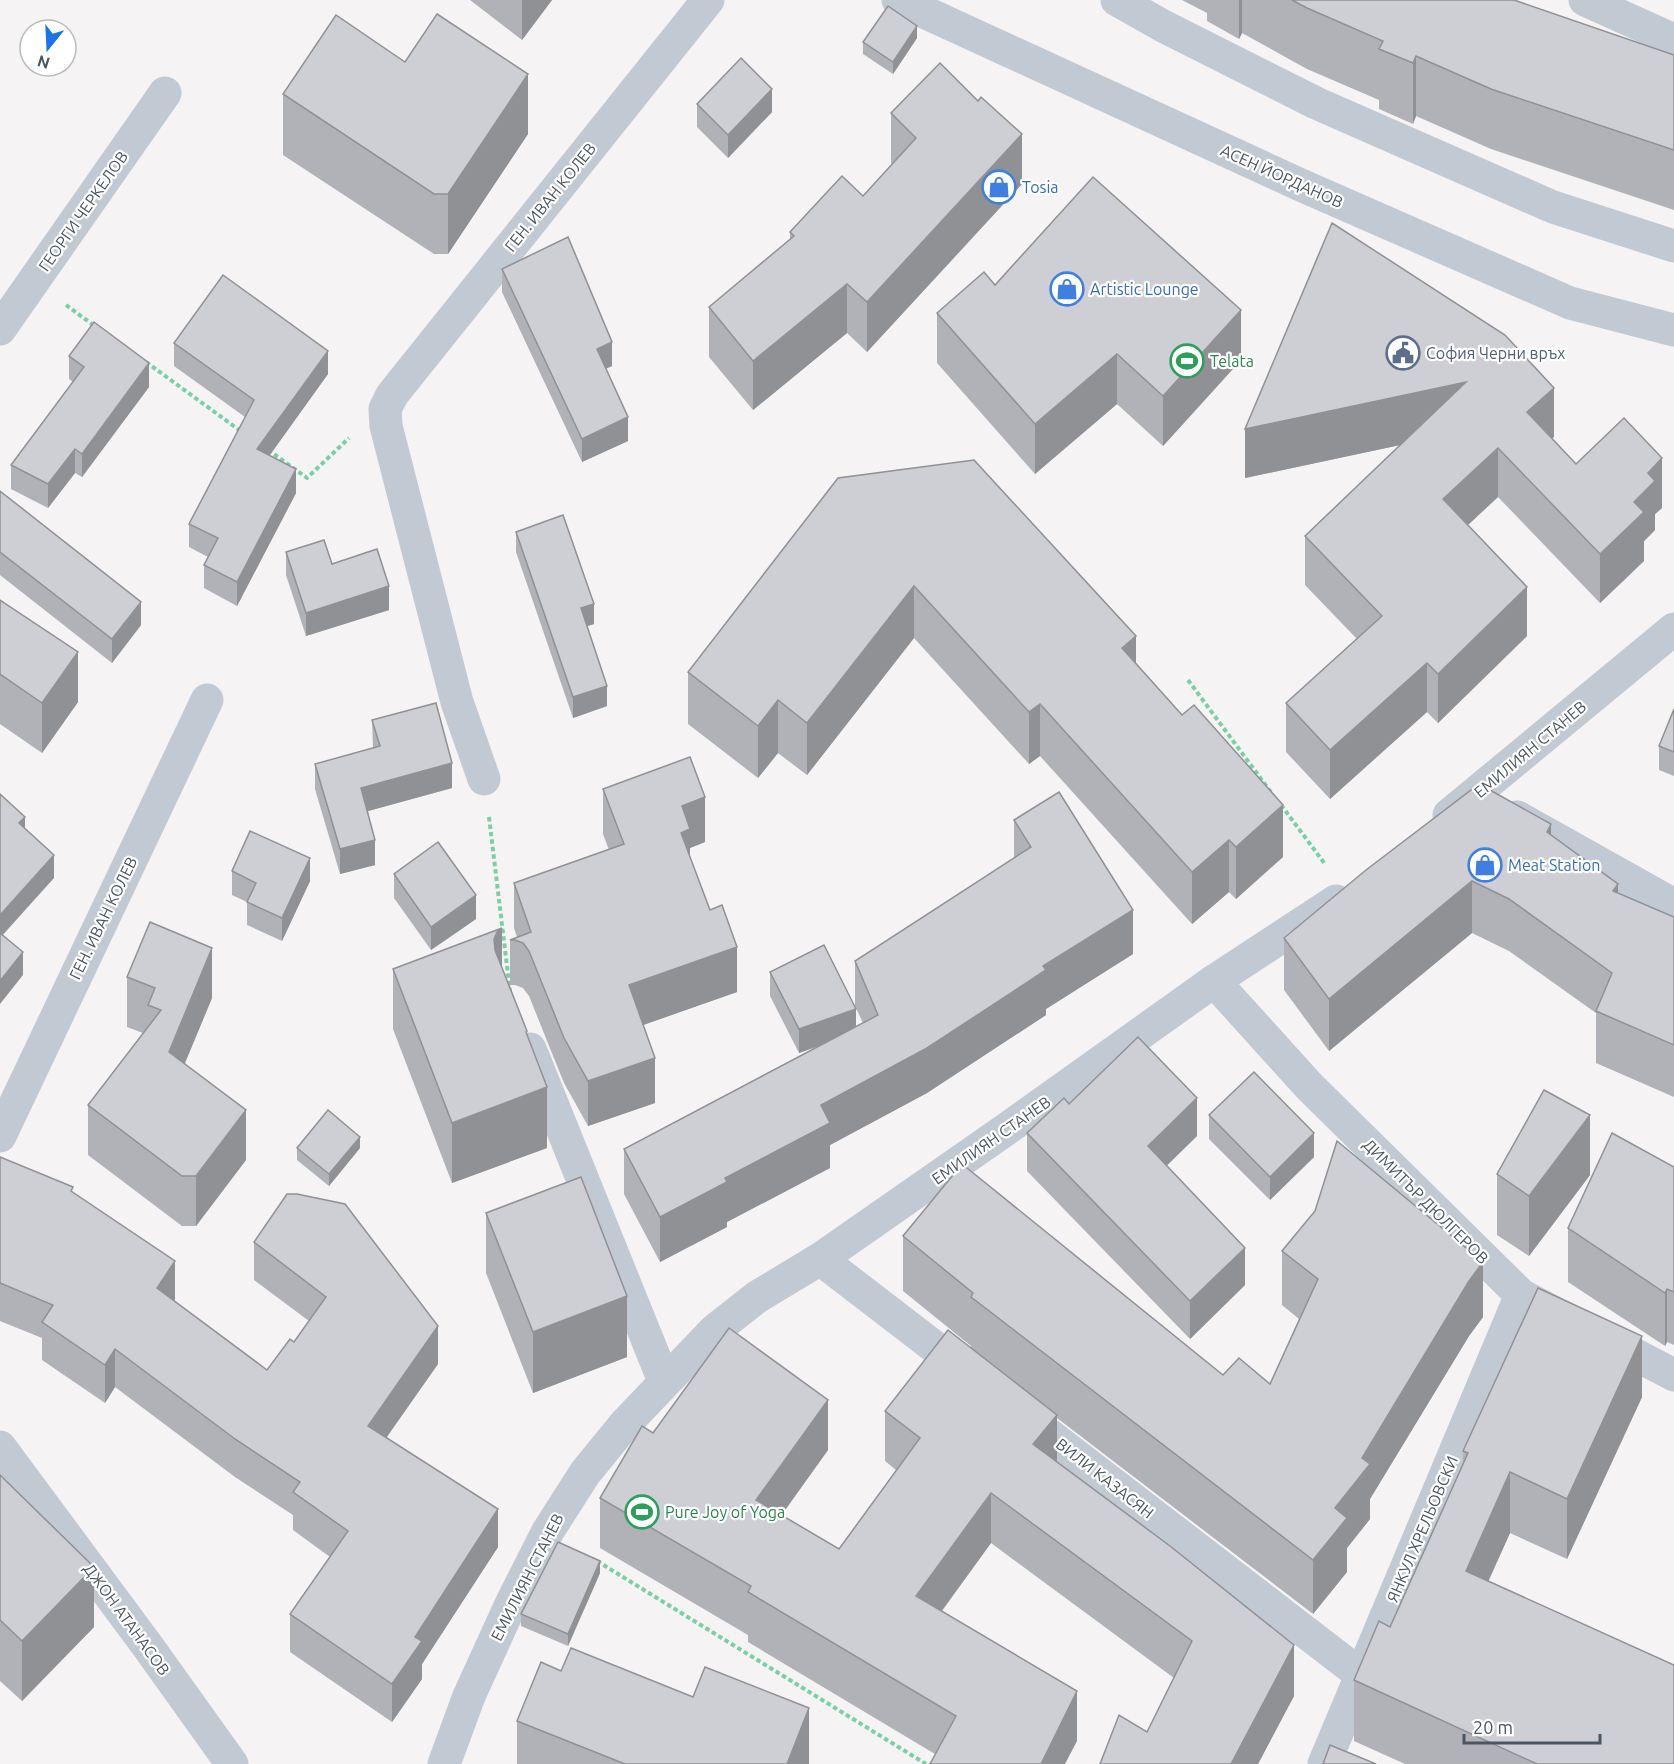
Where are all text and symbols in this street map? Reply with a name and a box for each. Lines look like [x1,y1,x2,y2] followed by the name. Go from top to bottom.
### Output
[18,18,78,78] north arrow
[35,52,52,73] text: N
[501,139,599,255] street label: ГЕН. ИВАН КОЛЕВ
[1218,140,1346,211] street label: АСЕН ЙОРДАНОВ
[35,147,131,275] street label: ГЕОРГИ ЧЕРКЕЛОВ
[981,169,1017,205] shop icon: Tosia
[1022,178,1059,196] place label: Tosia
[1049,271,1085,307] shop icon: Artistic Lounge
[1090,280,1199,298] place label: Artistic Lounge
[1385,335,1421,371] public building icon: София Черни връх
[1169,343,1205,379] sports icon: Telata
[1426,344,1565,362] place label: София Черни връх
[1210,352,1254,370] place label: Telata
[1470,697,1590,801] street label: ЕМИЛИЯН СТАНЕВ
[1467,847,1503,883] shop icon: Meat Station
[65,854,141,982] street label: ГЕН. ИВАН КОЛЕВ
[1508,856,1600,874] place label: Meat Station
[928,1092,1054,1188] street label: ЕМИЛИЯН СТАНЕВ
[1360,1135,1492,1267] street label: ДИМИТЪР ДЮЛГЕРОВ
[1053,1434,1157,1522] street label: ВИЛИ КАЗАСЯН
[1383,1453,1461,1605] street label: ЯНКУЛ ХРЕЛЬОВСКИ
[624,1494,660,1530] sports icon: Pure Joy of Yoga
[665,1503,785,1521] place label: Pure Joy of Yoga
[487,1510,567,1644] street label: ЕМИЛИЯН СТАНЕВ
[80,1560,174,1678] street label: ДЖОН АТАНАСОВ
[1464,1707,1600,1745] scale bar
[1473,1717,1513,1737] text: 20 m

